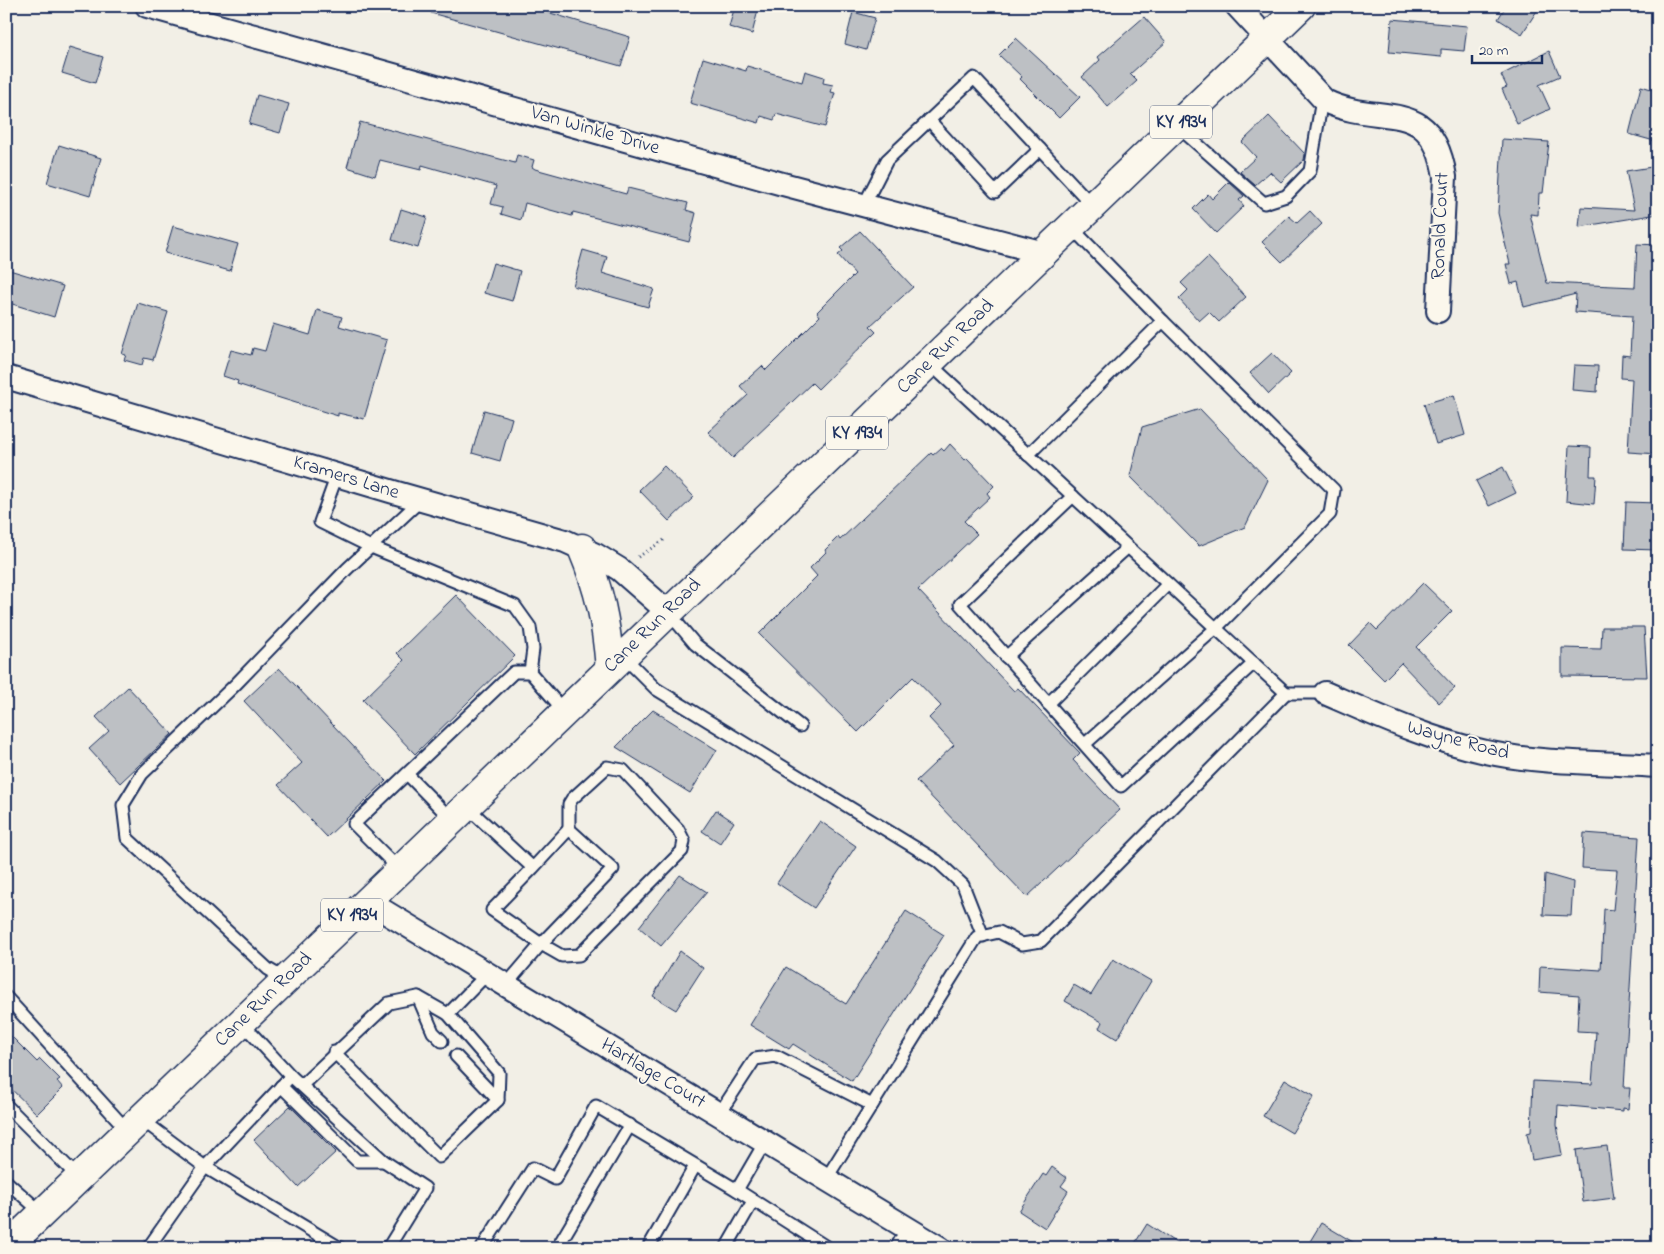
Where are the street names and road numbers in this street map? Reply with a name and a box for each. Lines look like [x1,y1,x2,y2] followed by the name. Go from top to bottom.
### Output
[526,98,663,163] street label: Van Winkle Drive
[1150,105,1212,138] road number: KY 1934
[1425,172,1457,280] street label: Ronald Court
[890,293,1002,401] street label: Cane Run Road
[826,416,888,449] road number: KY 1934
[289,448,403,508] street label: Kramers Lane
[597,572,709,680] street label: Cane Run Road
[1404,713,1512,769] street label: Wayne Road
[321,898,383,932] road number: KY 1934
[208,946,320,1054] street label: Cane Run Road
[594,1031,711,1118] street label: Hartlage Court

